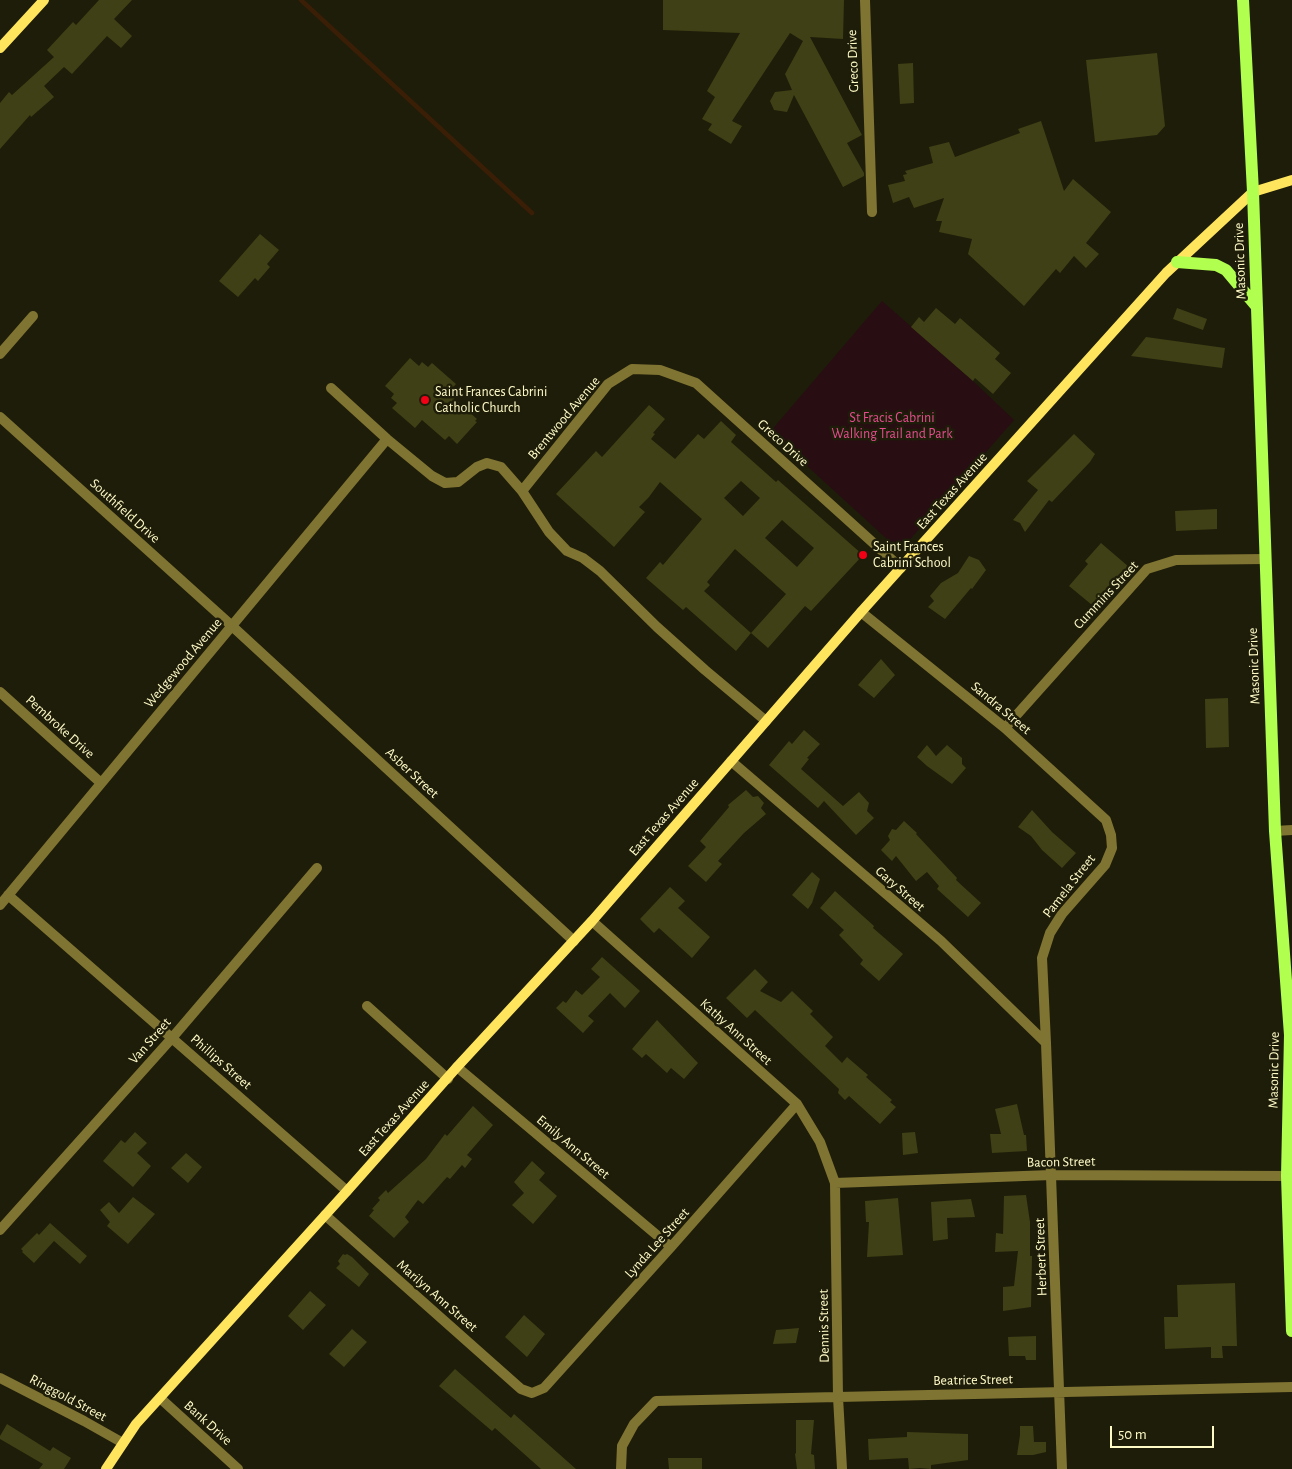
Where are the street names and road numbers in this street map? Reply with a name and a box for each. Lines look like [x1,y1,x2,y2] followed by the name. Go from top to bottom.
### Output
[844,29,862,93] street label: Greco Drive
[1230,222,1250,300] street label: Masonic Drive
[524,373,604,463] street label: Brentwood Avenue
[754,416,812,470] street label: Greco Drive
[913,449,991,533] street label: East Texas Avenue
[87,475,163,547] street label: Southfield Drive
[1070,557,1142,633] street label: Cummins Street
[140,615,226,711] street label: Wedgewood Avenue
[1244,627,1264,705] street label: Masonic Drive
[968,678,1034,738] street label: Sandra Street
[22,692,98,762] street label: Pembroke Drive
[382,744,442,802] street label: Asber Street
[626,775,702,859] street label: East Texas Avenue
[1039,851,1099,921] street label: Pamela Street
[872,863,928,915] street label: Gary Street
[696,995,776,1069] street label: Kathy Ann Street
[125,1014,175,1068] street label: Van Street
[187,1031,255,1093] street label: Phillips Street
[1265,1031,1283,1109] street label: Masonic Drive
[355,1076,433,1160] street label: East Texas Avenue
[533,1111,613,1183] street label: Emily Ann Street
[1027,1153,1095,1171] street label: Bacon Street
[621,1204,693,1282] street label: Lynda Lee Street
[1031,1218,1051,1296] street label: Herbert Street
[393,1256,481,1336] street label: Marilyn Ann Street
[815,1289,833,1363] street label: Dennis Street
[27,1371,109,1425] street label: Ringgold Street
[933,1371,1013,1389] street label: Beatrice Street
[180,1397,236,1449] street label: Bank Drive

